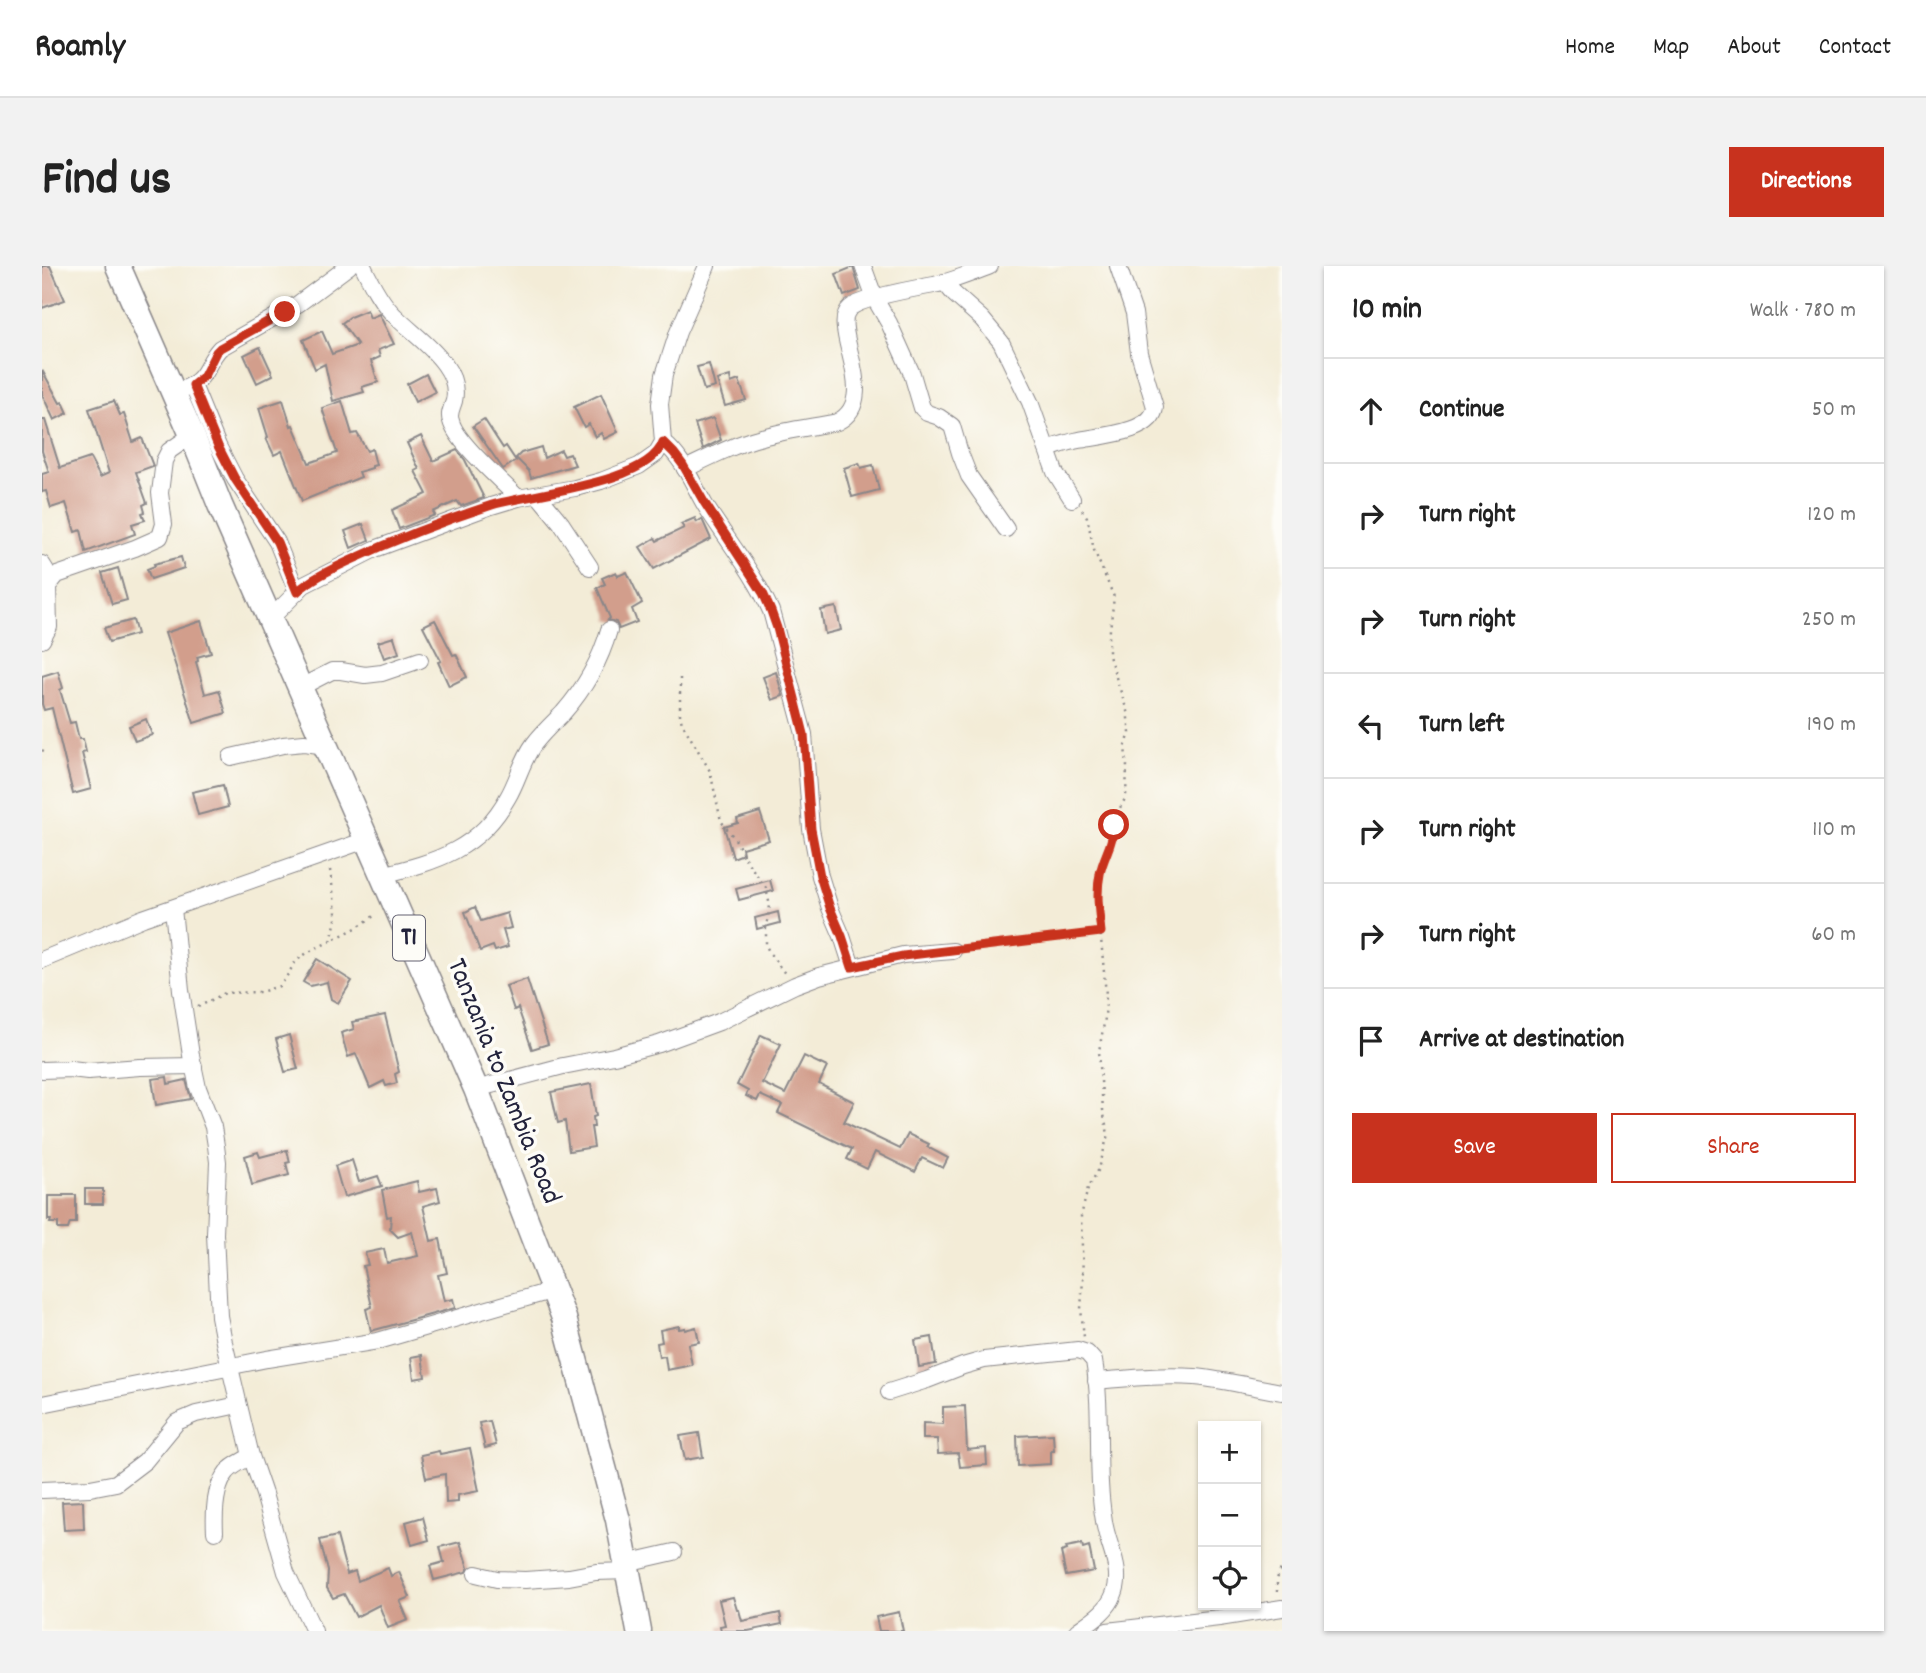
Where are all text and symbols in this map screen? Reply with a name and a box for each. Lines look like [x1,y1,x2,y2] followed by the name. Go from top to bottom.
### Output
[35,25,125,72] text: Roamly
[1565,31,1615,65] text: Home
[1653,31,1689,65] text: Map
[1727,31,1781,65] text: About
[1819,31,1891,65] text: Contact
[42,147,171,217] text: Find us
[1729,147,1884,217] button: Directions
[1352,290,1422,333] text: 10 min
[1750,295,1856,328] text: Walk · 780 m
[269,296,300,327] route end
[1352,392,1390,430] icon: ahead
[1419,392,1504,429] text: Continue
[1812,394,1856,427] text: 50 m
[1352,497,1390,535] icon: right
[1419,497,1516,534] text: Turn right
[1807,499,1856,532] text: 120 m
[1352,602,1390,640] icon: right
[1419,602,1516,639] text: Turn right
[1802,604,1856,637] text: 250 m
[1352,707,1390,745] icon: left
[1419,707,1505,744] text: Turn left
[1807,709,1856,742] text: 190 m
[1098,809,1129,840] route start
[1352,812,1390,850] icon: right
[1419,812,1516,849] text: Turn right
[1812,814,1856,847] text: 110 m
[393,916,425,960] road number: T1
[1352,917,1390,955] icon: right
[1419,917,1516,954] text: Turn right
[1811,919,1856,952] text: 60 m
[434,953,570,1211] street label: Tanzania to Zambia Road
[1352,1022,1390,1060] icon: arrive
[1419,1022,1624,1059] text: Arrive at destination
[1352,1113,1597,1183] button: Save
[1611,1113,1856,1183] button: Share
[1198,1421,1261,1610] map controls
[1198,1421,1261,1484] button: +
[1198,1484,1261,1547] button: −
[1198,1547,1261,1610] button: locate

